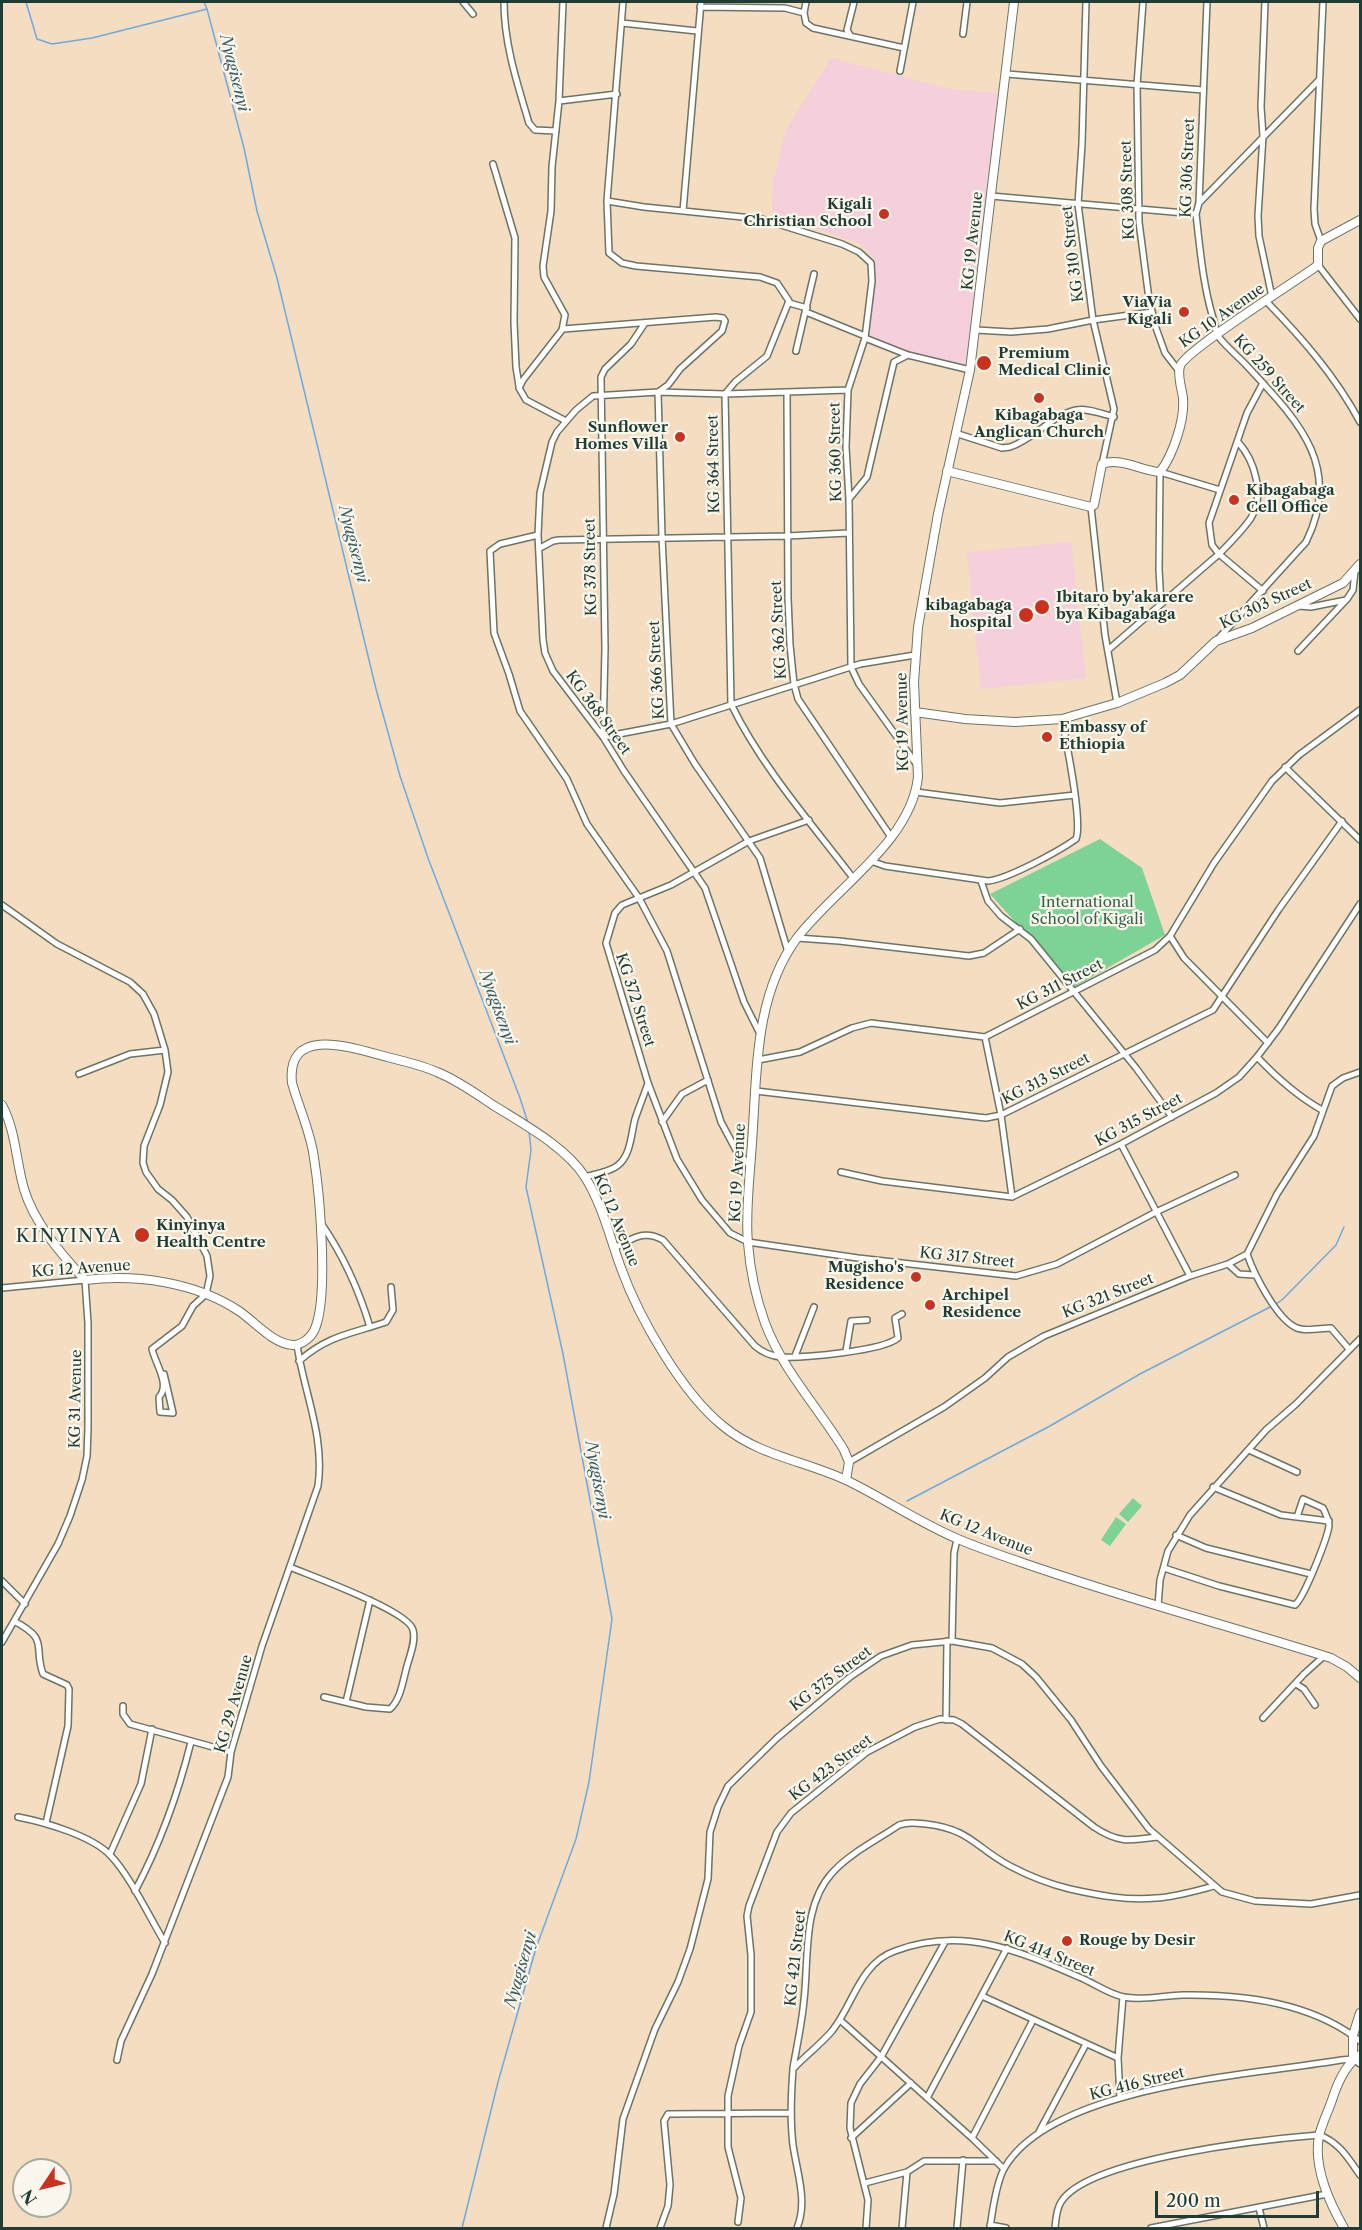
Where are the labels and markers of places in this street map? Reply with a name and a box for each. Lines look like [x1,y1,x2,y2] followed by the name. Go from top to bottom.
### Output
[743,196,872,231] place label: Kigali Christian School
[877,207,891,221] marker: Kigali Christian School
[1123,294,1172,329] place label: ViaVia Kigali
[1177,305,1191,319] marker: ViaVia Kigali
[998,345,1110,380] place label: Premium Medical Clinic
[975,354,993,372] marker: Premium Medical Clinic
[1032,391,1046,405] marker: Kibagabaga Anglican Church
[974,407,1104,442] place label: Kibagabaga Anglican Church
[574,419,668,454] place label: Sunflower Homes Villa
[673,430,687,444] marker: Sunflower Homes Villa
[1246,482,1335,517] place label: Kibagabaga Cell Office
[1227,493,1241,507] marker: Kibagabaga Cell Office
[1056,589,1194,624] place label: Ibitaro by'akarere bya Kibagabaga
[925,597,1012,632] place label: kibagabaga hospital
[1033,598,1051,616] marker: Ibitaro by'akarere bya Kibagabaga
[1017,606,1035,624] marker: kibagabaga hospital
[1059,719,1146,754] place label: Embassy of Ethiopia
[1040,730,1054,744] marker: Embassy of Ethiopia
[156,1217,266,1252] place label: Kinyinya Health Centre
[133,1226,151,1244] marker: Kinyinya Health Centre
[825,1259,904,1294] place label: Mugisho's Residence
[909,1270,923,1284] marker: Mugisho's Residence
[942,1287,1021,1322] place label: Archipel Residence
[923,1298,937,1312] marker: Archipel Residence
[1079,1932,1195,1950] place label: Rouge by Desir
[1060,1934,1074,1948] marker: Rouge by Desir

